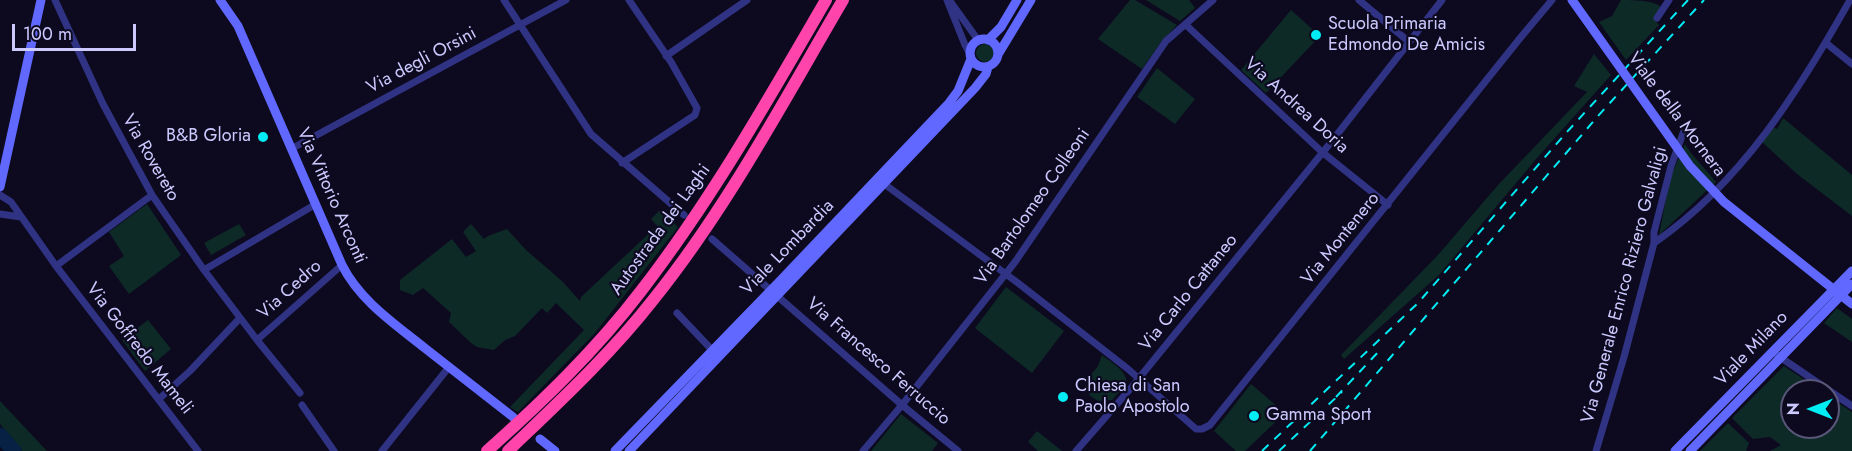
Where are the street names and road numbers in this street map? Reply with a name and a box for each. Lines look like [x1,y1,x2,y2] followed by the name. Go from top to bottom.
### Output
[363,23,481,99] street label: Via degli Orsini
[1622,49,1730,181] street label: Viale della Mornera
[1239,53,1353,159] street label: Via Andrea Doria
[117,111,183,205] street label: Via Rovereto
[291,125,371,267] street label: Via Vittorio Arconti
[971,125,1095,289] street label: Via Bartolomeo Colleoni
[1578,144,1672,426] street label: Via Generale Enrico Riziero Galvaligi
[606,160,716,300] street label: Autostrada dei Laghi
[1297,188,1385,290] street label: Via Montenero
[737,196,839,300] street label: Viale Lombardia
[1135,230,1243,356] street label: Via Carlo Cattaneo
[254,256,326,324] street label: Via Cedro
[81,279,197,419] street label: Via Goffredo Mameli
[802,294,954,430] street label: Via Francesco Ferruccio
[1711,307,1793,391] street label: Viale Milano

